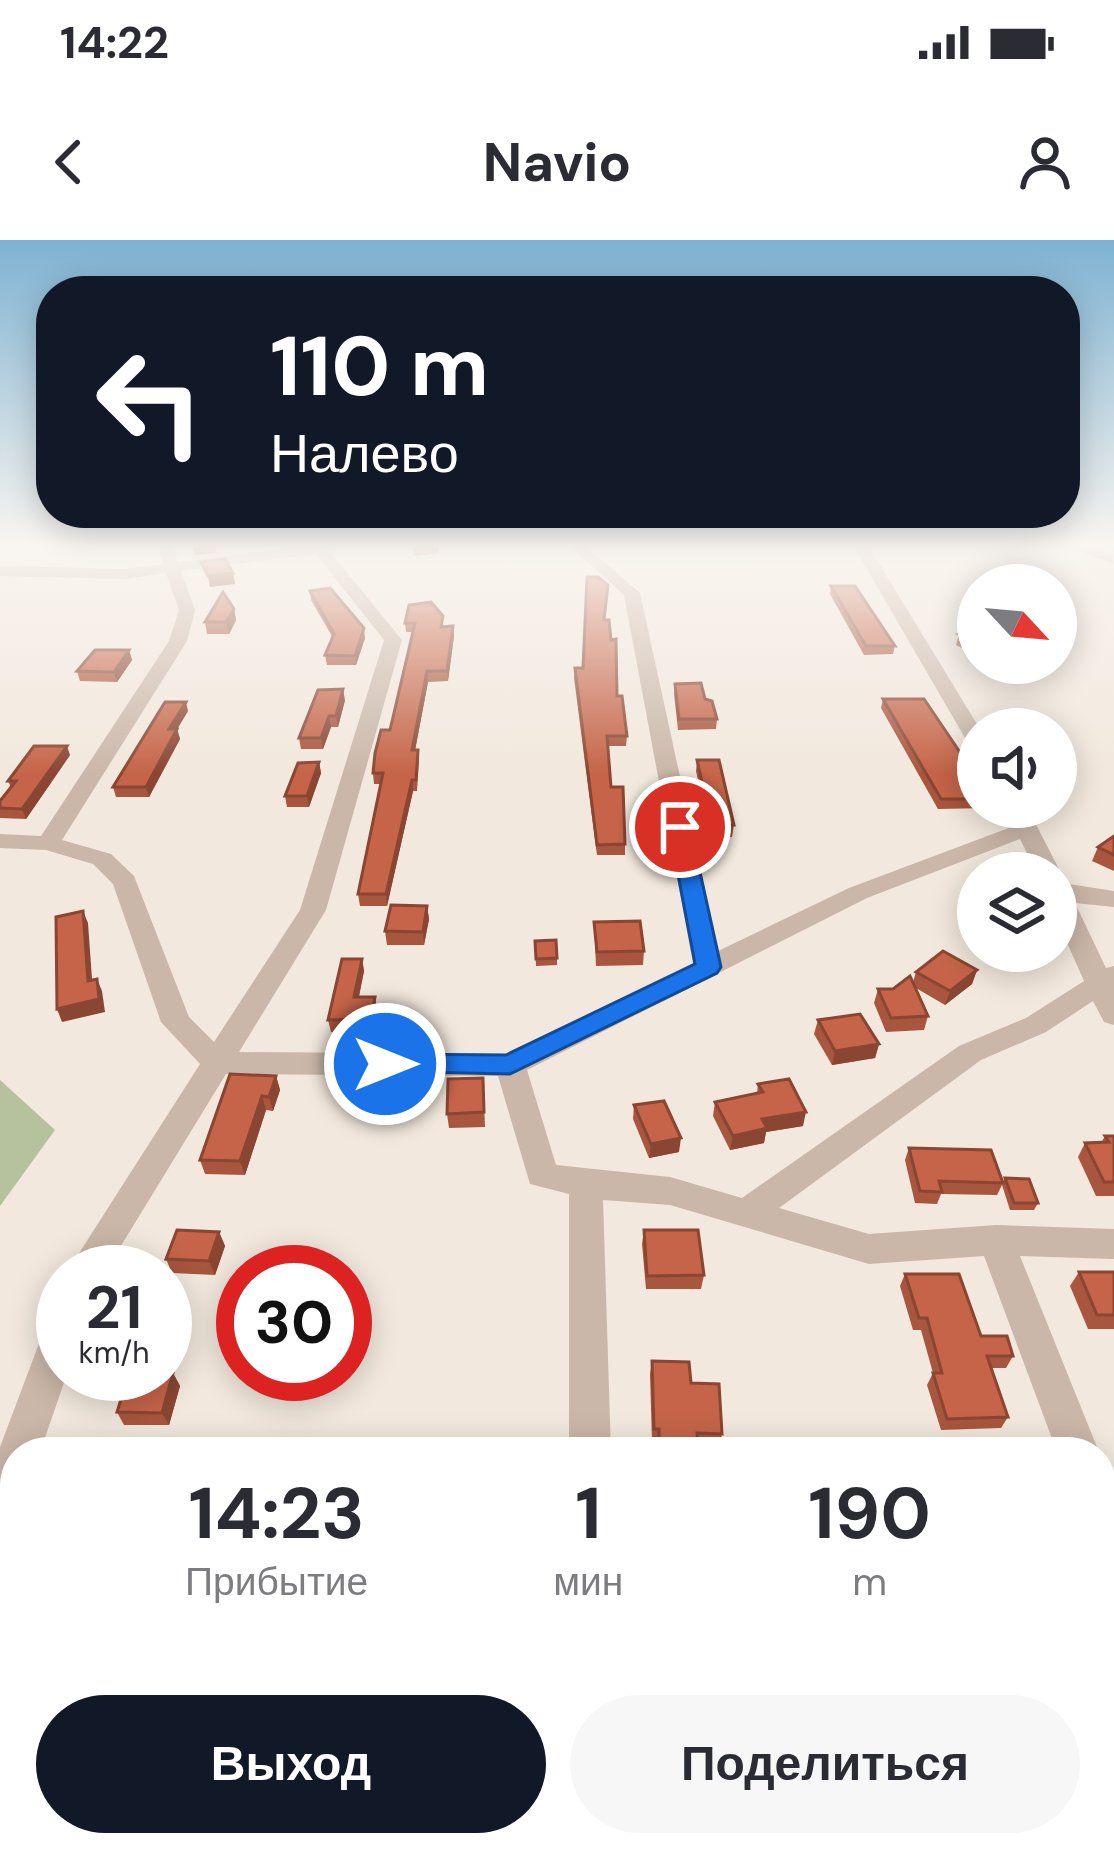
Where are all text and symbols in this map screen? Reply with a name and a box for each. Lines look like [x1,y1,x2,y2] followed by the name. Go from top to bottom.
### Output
[60,13,169,72] text: 14:22
[483,127,631,198] text: Navio
[36,129,102,195] icon: back
[1012,129,1078,195] icon: person
[270,312,489,421] text: 110 m
[72,324,228,480] icon: left
[270,418,459,489] text: Налево
[957,564,1077,684] north arrow
[957,564,1077,972] map controls
[957,708,1077,828] button: sound
[629,776,731,878] pin
[647,794,713,860] icon: arrive
[957,852,1077,972] button: layers
[322,1001,448,1127] position arrow
[216,1245,372,1401] speed limit sign: 30
[86,1268,142,1347] text: 21
[79,1333,149,1372] text: km/h
[188,1467,365,1560] text: 14:23
[575,1467,601,1560] text: 1
[808,1467,931,1560] text: 190
[185,1556,368,1607] text: Прибытие
[553,1556,623,1607] text: мин
[852,1556,887,1607] text: m
[36,1695,546,1833] button: Выход
[570,1695,1080,1833] button: Поделиться

